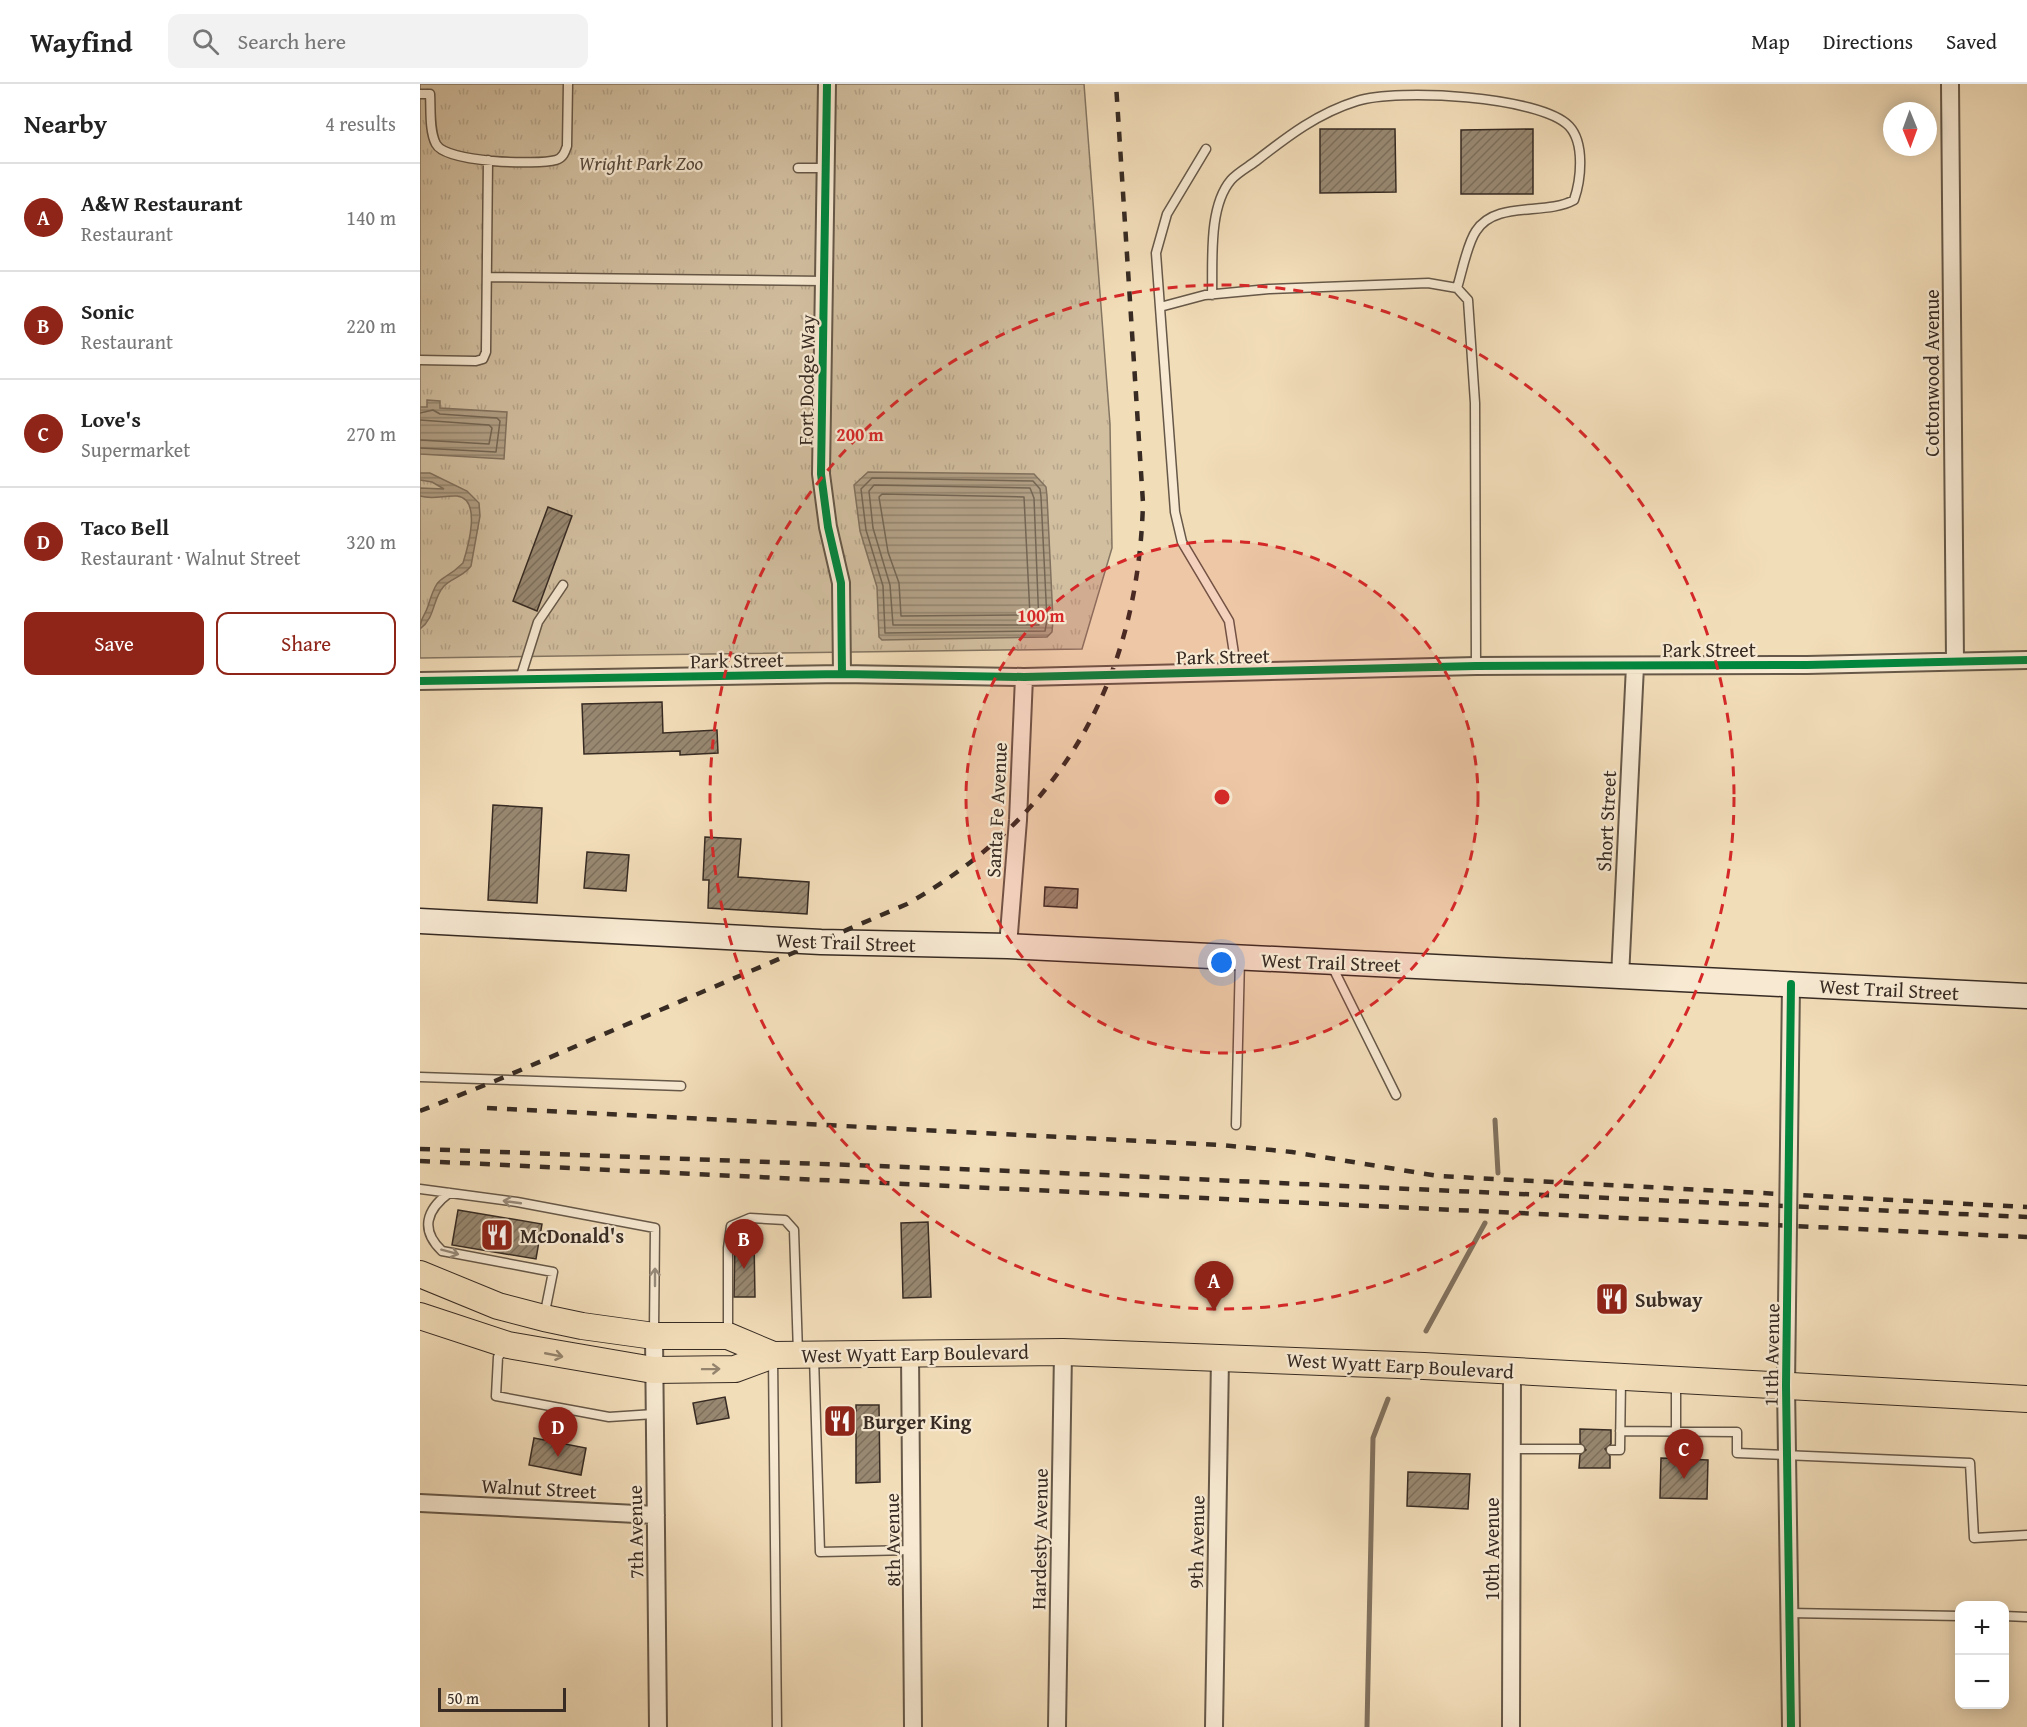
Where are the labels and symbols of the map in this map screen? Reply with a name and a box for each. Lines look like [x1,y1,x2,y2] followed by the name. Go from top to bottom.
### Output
[1883,102,1937,156] north arrow
[579,148,704,177] park label: Wright Park Zoo
[1917,289,1946,457] street label: Cottonwood Avenue
[790,314,822,446] street label: Fort Dodge Way
[836,421,884,448] text: 200 m
[1017,602,1065,629] text: 100 m
[1662,635,1756,664] street label: Park Street
[1176,641,1270,671] street label: Park Street
[690,645,784,675] street label: Park Street
[978,742,1014,878] street label: Santa Fe Avenue
[1589,770,1623,872] street label: Short Street
[1212,787,1232,807] centre of rings
[776,925,916,959] street label: West Trail Street
[1261,945,1401,979] street label: West Trail Street
[1207,948,1236,977] your location
[1818,971,1960,1007] street label: West Trail Street
[503,1196,522,1207] one-way arrow
[479,1217,515,1253] restaurant icon: McDonald's
[724,1220,764,1269] pin: B
[520,1221,624,1250] place label: McDonald's
[440,1247,459,1258] one-way arrow
[1194,1262,1234,1311] pin: A
[649,1268,661,1288] one-way arrow
[1594,1281,1630,1317] restaurant icon: Subway
[1635,1285,1703,1314] place label: Subway
[1756,1303,1786,1407] street label: 11th Avenue
[801,1337,1029,1369] street label: West Wyatt Earp Boulevard
[1286,1345,1515,1385] street label: West Wyatt Earp Boulevard
[544,1350,564,1361] one-way arrow
[701,1363,721,1375] one-way arrow
[822,1403,858,1439] restaurant icon: Burger King
[863,1407,972,1436] place label: Burger King
[538,1408,578,1457] pin: D
[1664,1430,1704,1479] pin: C
[1023,1468,1055,1610] street label: Hardesty Avenue
[481,1470,597,1506] street label: Walnut Street
[620,1485,650,1579] street label: 7th Avenue
[877,1493,907,1587] street label: 8th Avenue
[1181,1495,1211,1589] street label: 9th Avenue
[1477,1497,1506,1601] street label: 10th Avenue
[438,1685,566,1712] scale bar

